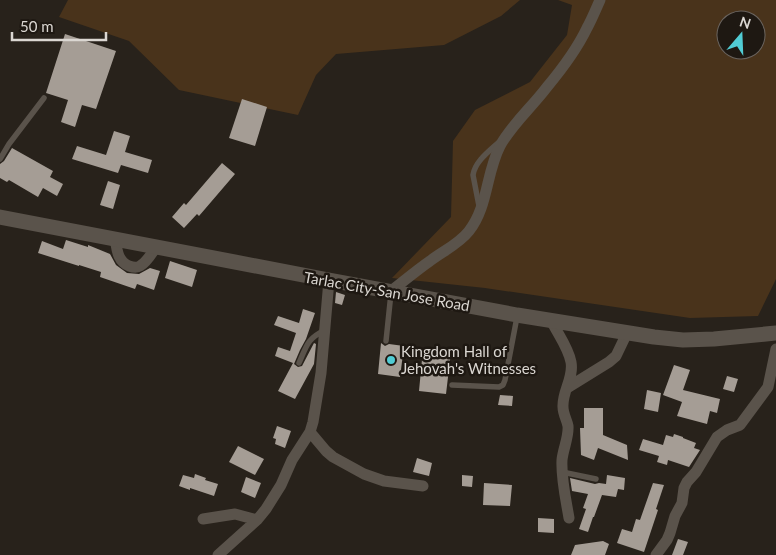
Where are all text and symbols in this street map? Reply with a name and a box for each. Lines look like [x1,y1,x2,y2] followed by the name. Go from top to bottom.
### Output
[12,10,106,42] scale bar
[716,10,766,60] north arrow
[738,12,753,32] text: N
[20,17,54,35] text: 50 m
[303,268,471,314] street label: Tarlac City-San Jose Road
[401,342,536,377] place label: Kingdom Hall of Jehovah's Witnesses
[385,354,397,366] marker: Kingdom Hall of Jehovah's Witnesses

